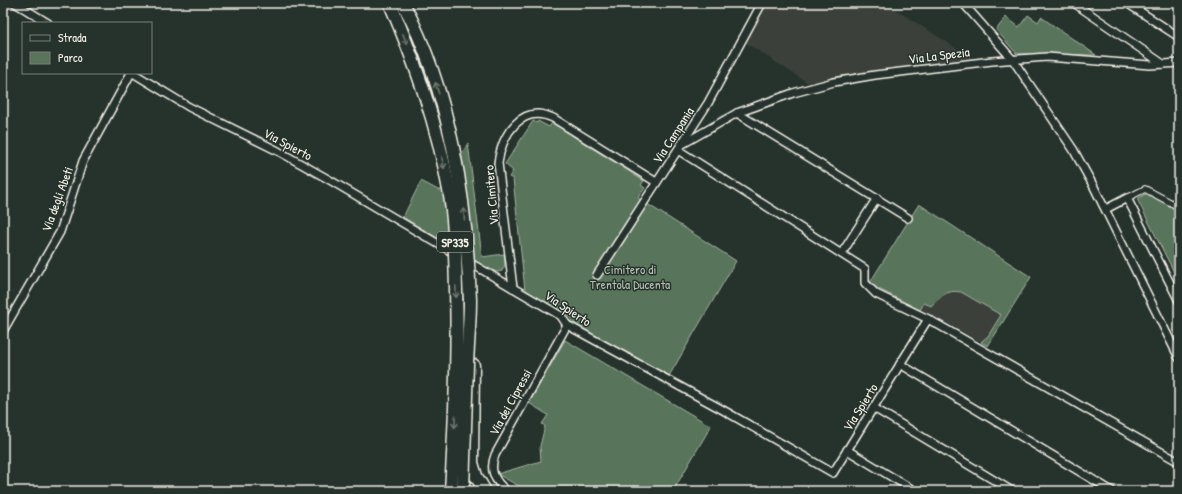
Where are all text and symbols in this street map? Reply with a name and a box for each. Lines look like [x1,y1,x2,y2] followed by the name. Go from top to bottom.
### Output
[22,22,152,74] legend
[58,29,87,46] text: Strada
[402,32,409,44] one-way arrow
[907,42,971,68] street label: Via La Spezia
[58,49,83,66] text: Parco
[432,82,440,94] one-way arrow
[648,103,698,167] street label: Via Campania
[261,124,315,164] street label: Via Spierto
[440,156,448,169] one-way arrow
[37,164,77,234] street label: Via degli Abeti
[479,164,503,226] street label: Via Cimitero
[461,208,468,221] one-way arrow
[437,232,473,252] road number: SP335
[590,260,670,293] park label: Cimitero di Trentola Ducenta
[453,285,460,298] one-way arrow
[541,286,595,330] street label: Via Spierto
[484,366,536,438] street label: Via dei Cipressi
[838,380,882,434] street label: Via Spierto
[452,415,459,428] one-way arrow

